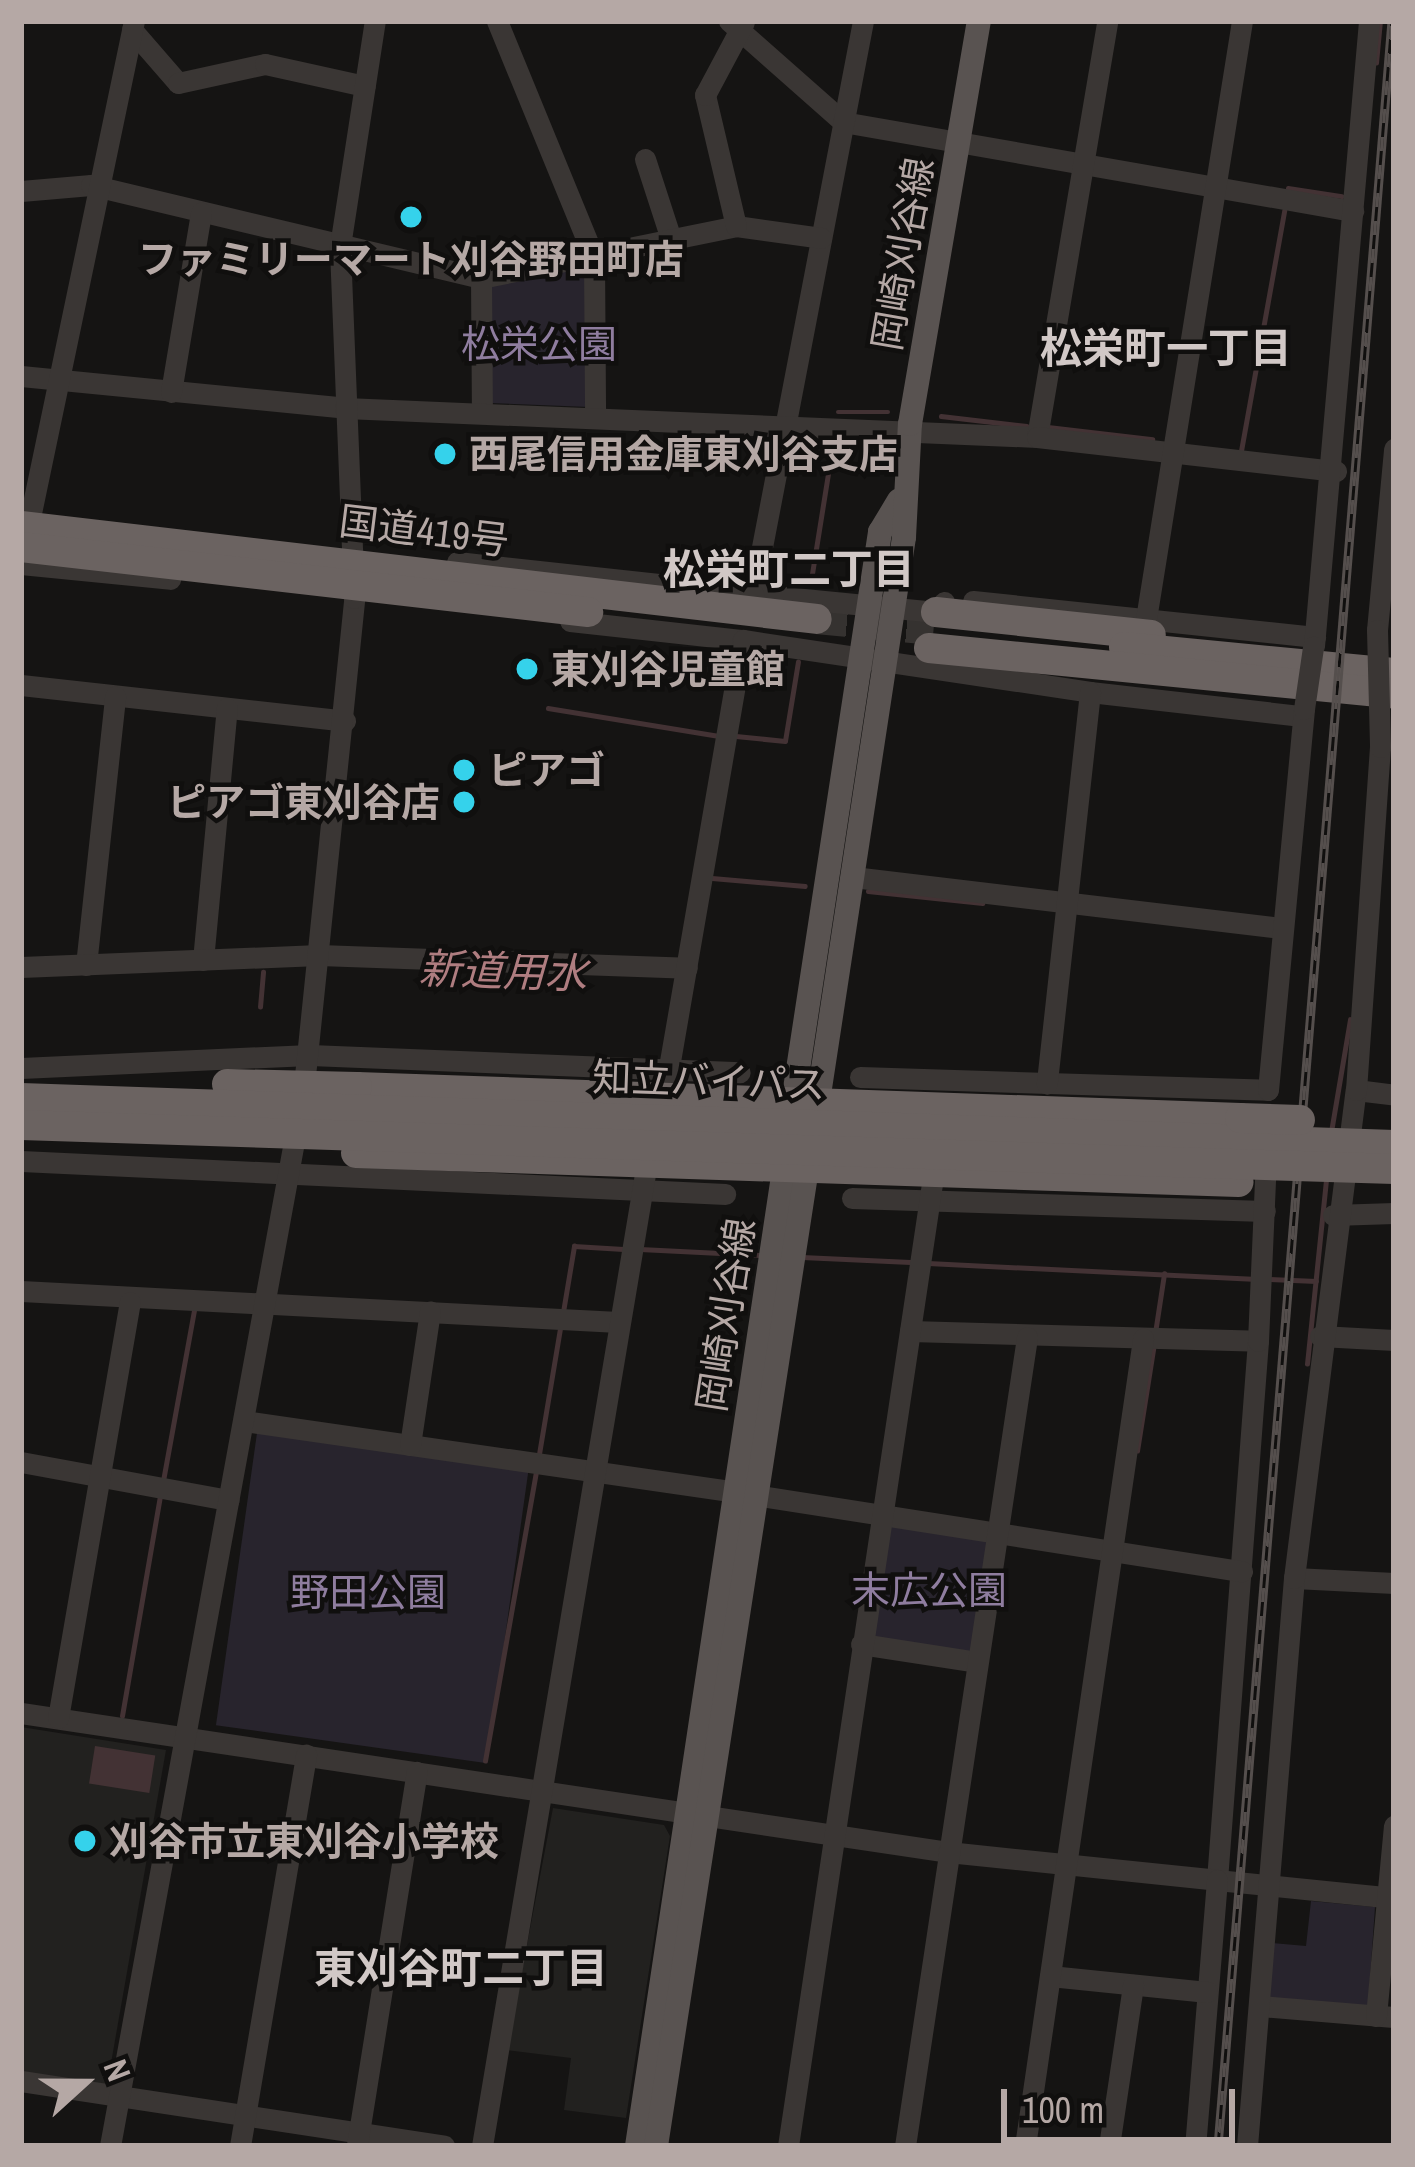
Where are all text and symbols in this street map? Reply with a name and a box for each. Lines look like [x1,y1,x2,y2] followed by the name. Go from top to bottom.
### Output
[863,154,943,354] street label: 岡崎刈谷線
[398,204,424,230] marker: ファミリーマート刈谷野田町店
[138,236,684,282] place label: ファミリーマート刈谷野田町店
[461,321,617,367] park label: 松栄公園
[1040,323,1292,373] district label: 松栄町一丁目
[469,431,898,477] place label: 西尾信用金庫東刈谷支店
[432,441,458,467] marker: 西尾信用金庫東刈谷支店
[337,497,511,565] street label: 国道419号
[663,544,915,594] district label: 松栄町二丁目
[551,646,785,692] place label: 東刈谷児童館
[514,656,540,682] marker: 東刈谷児童館
[488,747,605,793] place label: ピアゴ
[451,757,477,783] marker: ピアゴ
[167,779,440,825] place label: ピアゴ東刈谷店
[451,789,477,815] marker: ピアゴ東刈谷店
[418,943,588,999] water label: 新道用水
[591,1054,827,1108] street label: 知立バイパス
[688,1215,764,1415] street label: 岡崎刈谷線
[851,1567,1007,1613] park label: 末広公園
[290,1569,446,1615] park label: 野田公園
[109,1818,499,1864] place label: 刈谷市立東刈谷小学校
[72,1828,98,1854] marker: 刈谷市立東刈谷小学校
[314,1943,608,1993] district label: 東刈谷町二丁目
[24,2023,144,2143] north arrow
[94,2053,142,2087] text: N
[1007,2065,1241,2139] scale bar
[1022,2086,1104,2134] text: 100 m

